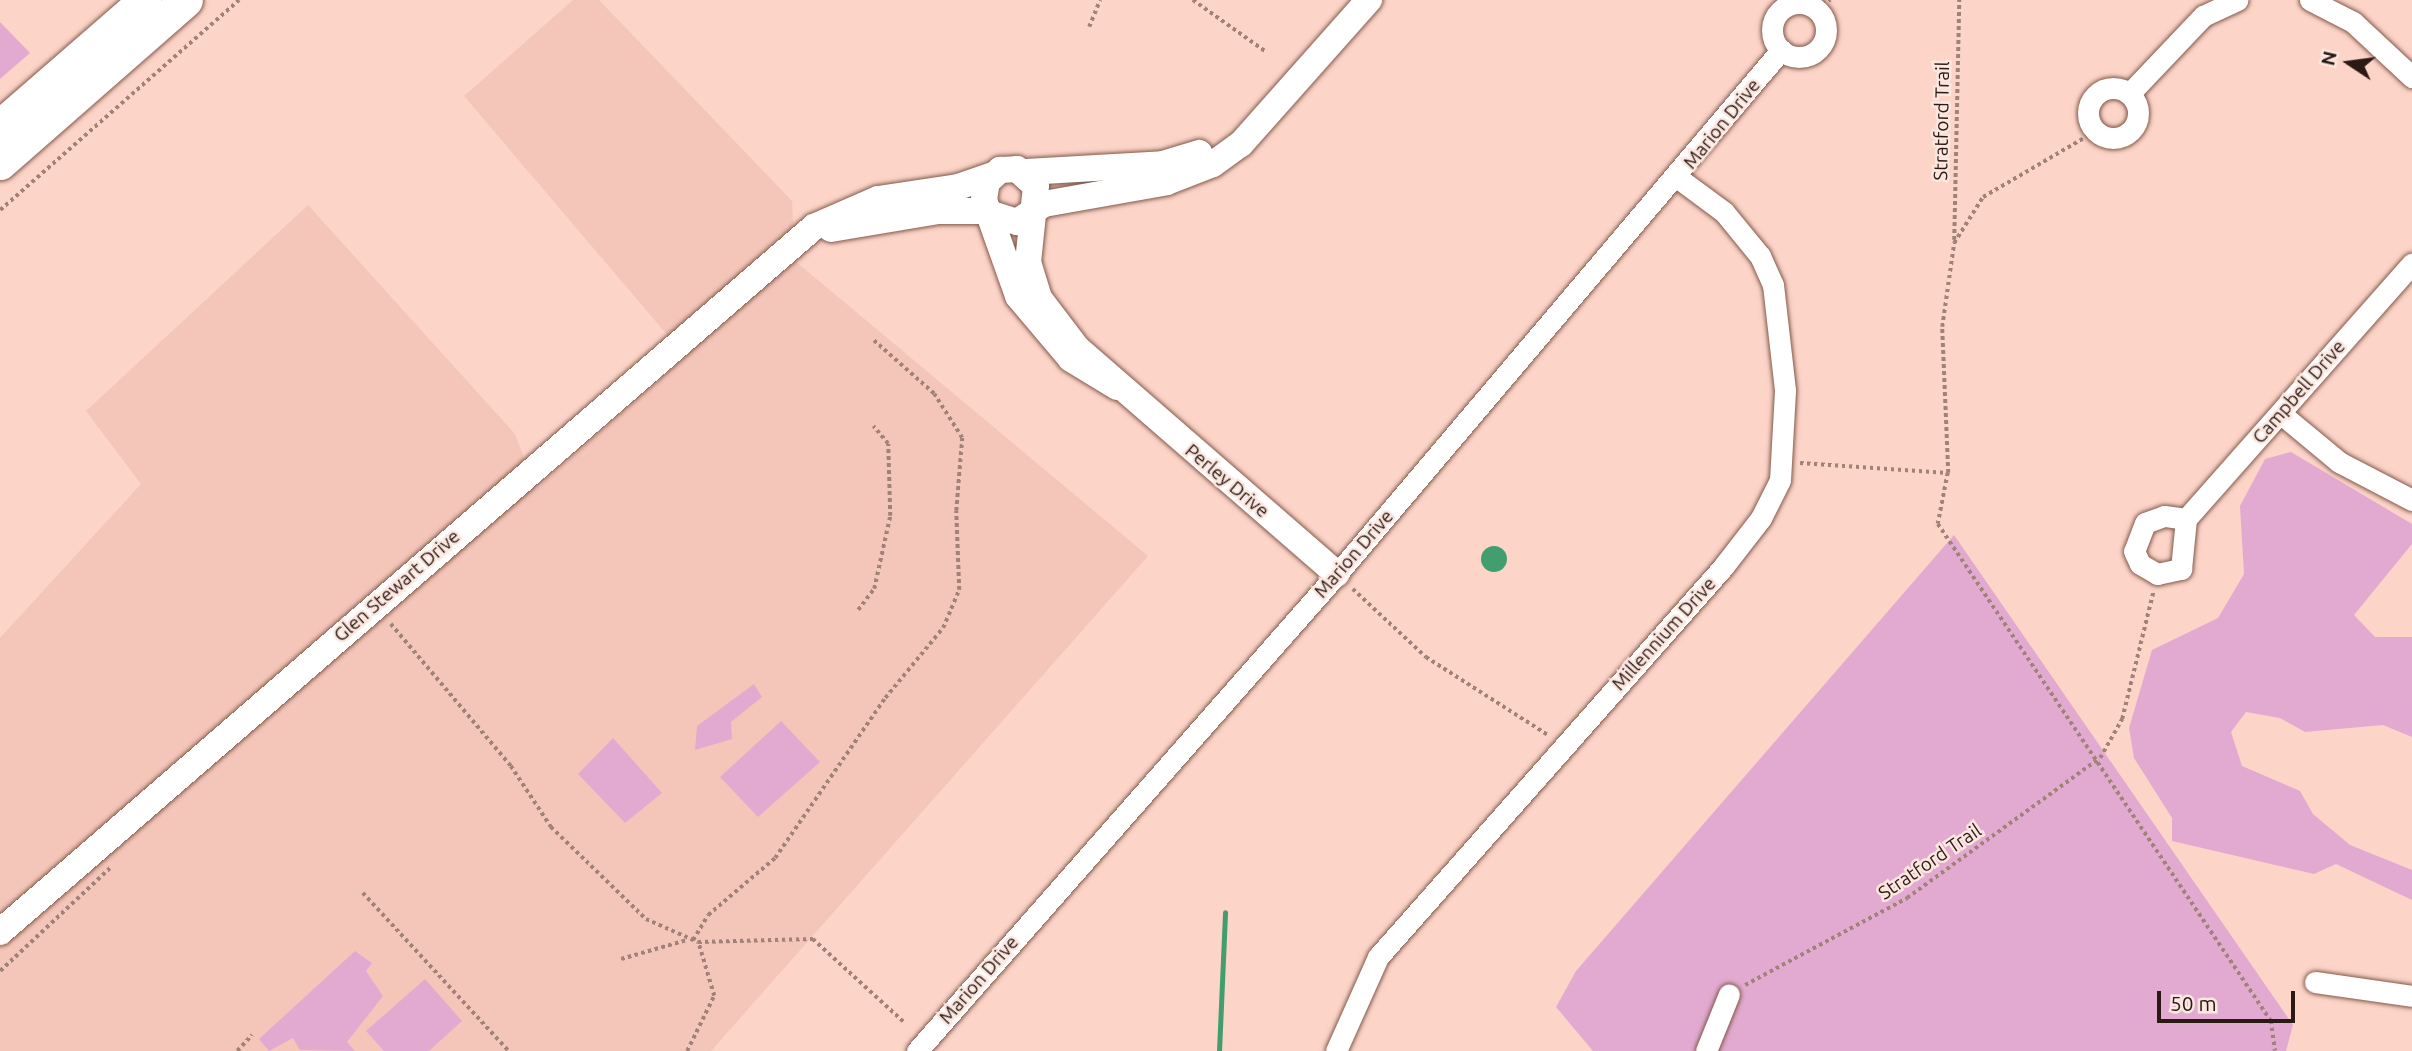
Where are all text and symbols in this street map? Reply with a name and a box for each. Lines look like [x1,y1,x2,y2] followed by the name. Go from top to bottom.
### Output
[2314,28,2384,98] north arrow
[2316,49,2341,68] text: N
[1930,61,1954,181] street label: Stratford Trail
[1679,74,1765,174] street label: Marion Drive
[2248,336,2350,448] street label: Campbell Drive
[1180,439,1274,523] street label: Perley Drive
[1310,505,1398,603] street label: Marion Drive
[329,525,465,647] street label: Glen Stewart Drive
[1607,573,1721,695] street label: Millennium Drive
[1874,819,1986,905] street label: Stratford Trail
[935,931,1023,1029] street label: Marion Drive
[2160,978,2298,1022] scale bar
[2170,991,2217,1015] text: 50 m

